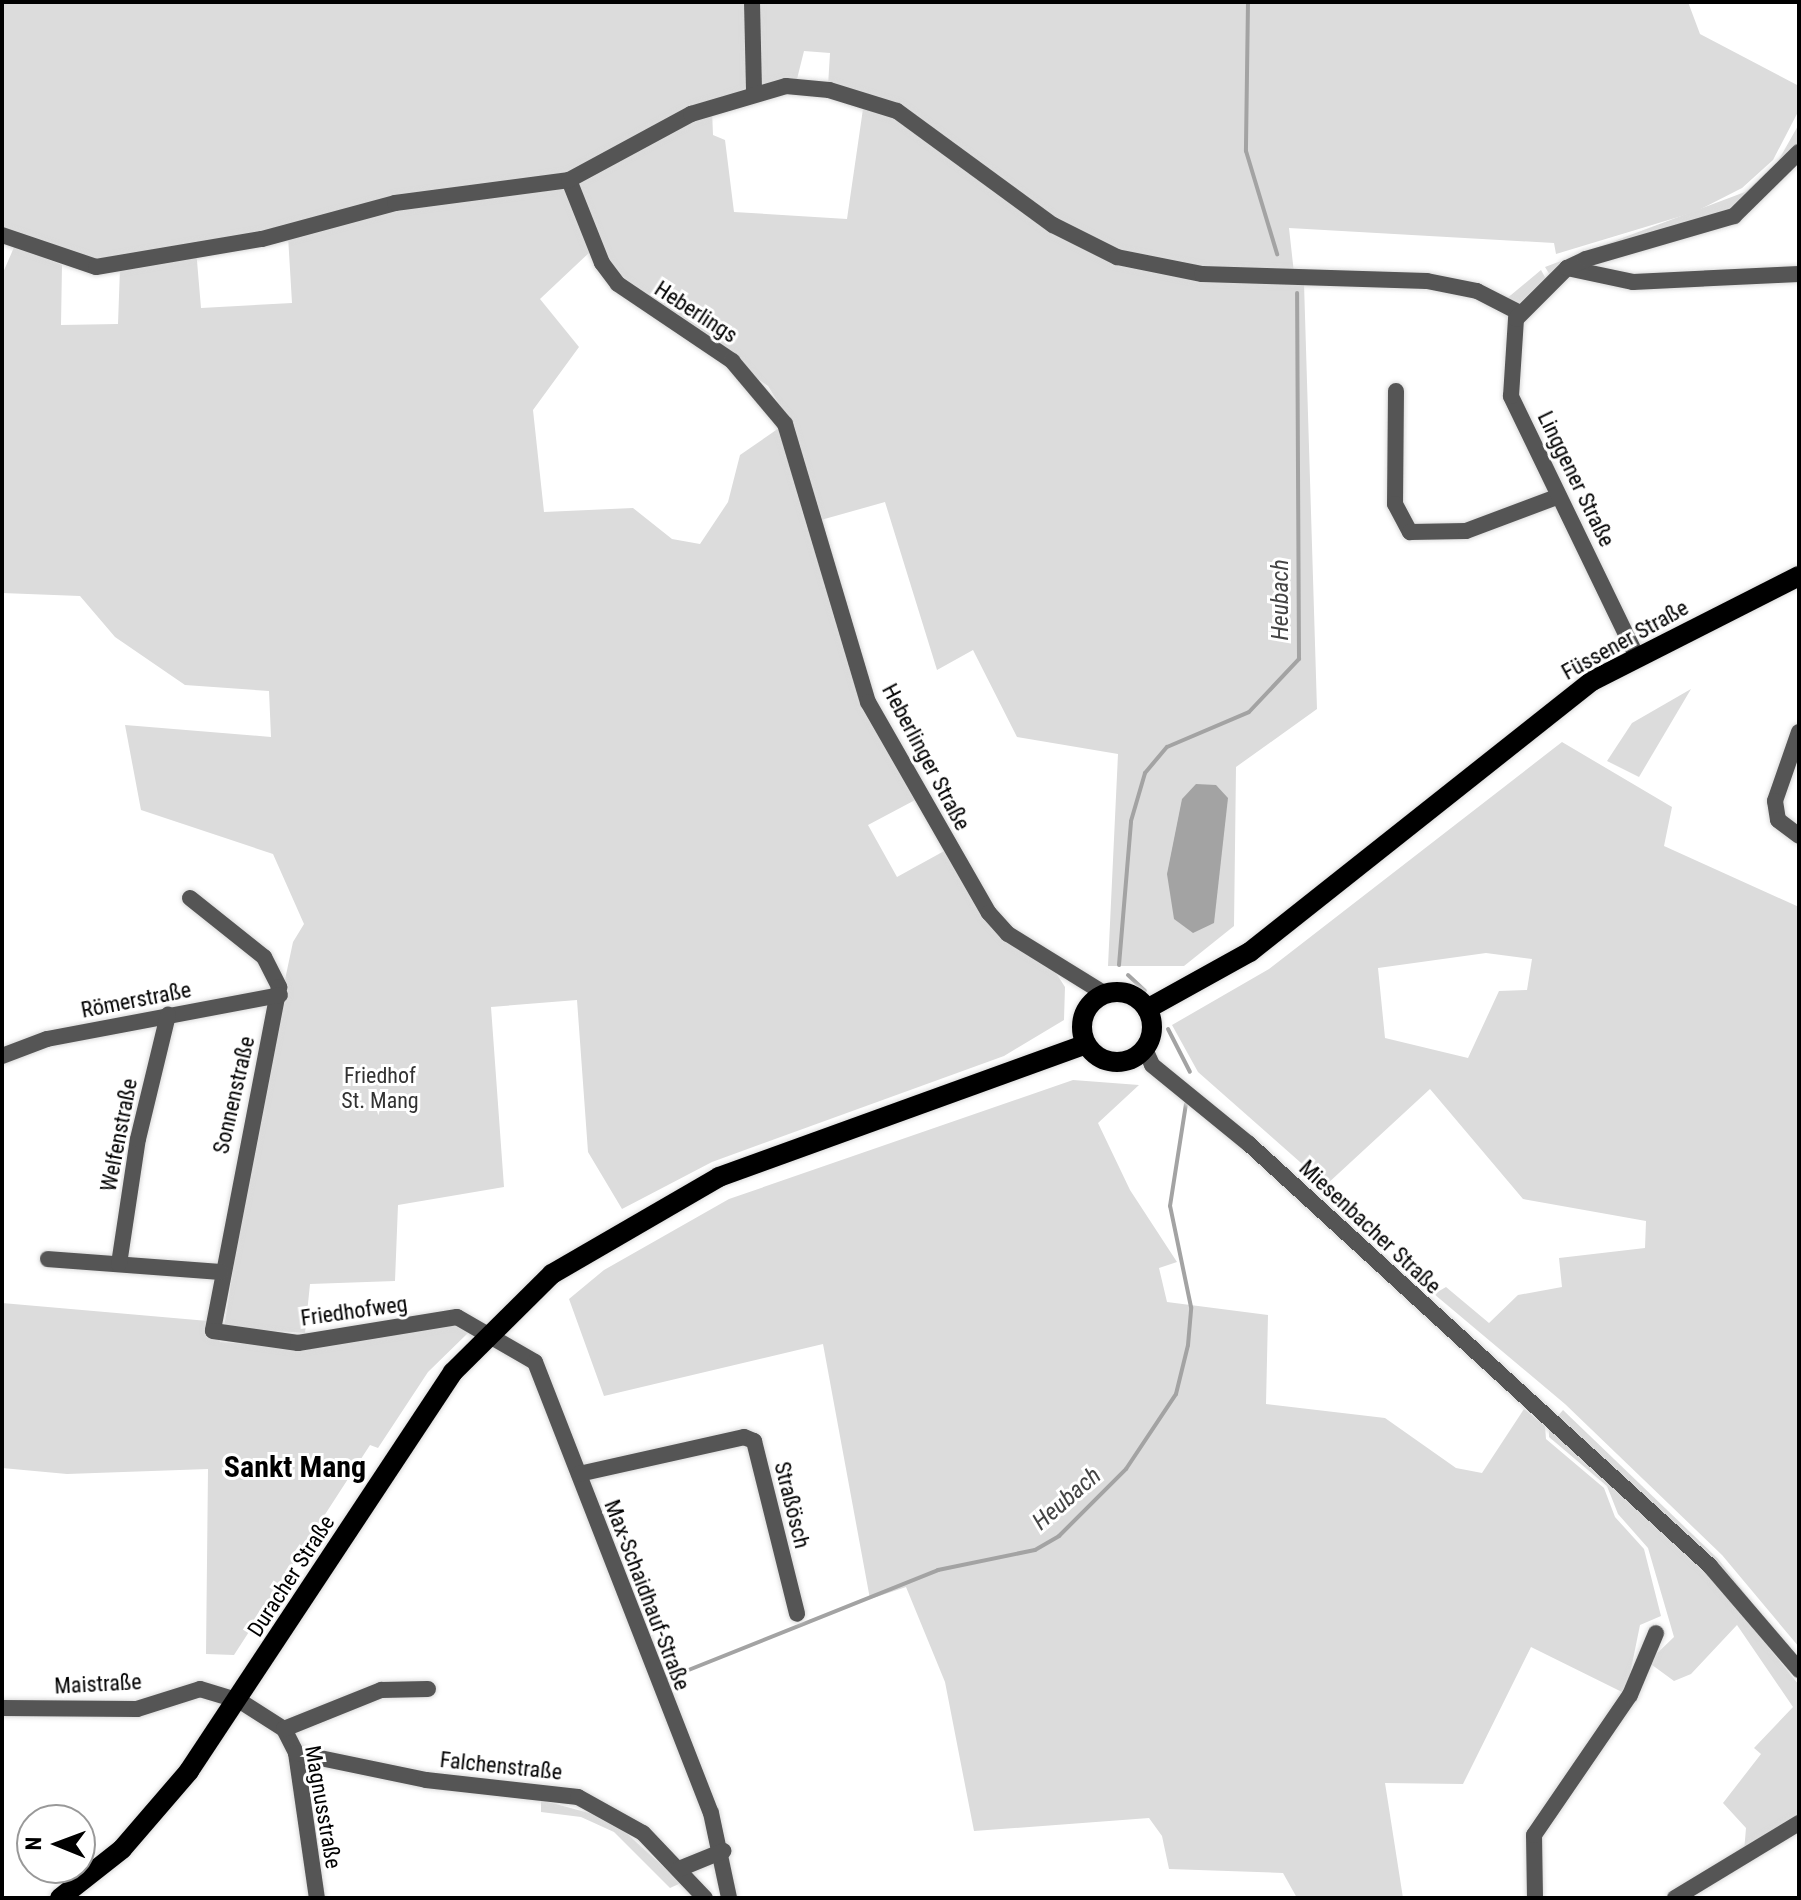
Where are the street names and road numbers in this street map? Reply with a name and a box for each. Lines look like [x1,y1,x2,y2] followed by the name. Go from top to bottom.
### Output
[650,275,742,349] street label: Heberlings
[1532,407,1620,551] street label: Linggener Straße
[1557,594,1693,686] street label: Füssener Straße
[876,679,976,835] street label: Heberlinger Straße
[79,976,193,1024] street label: Römerstraße
[208,1034,260,1156] street label: Sonnenstraße
[95,1076,143,1194] street label: Welfenstraße
[1294,1155,1446,1299] street label: Miesenbacher Straße
[299,1290,409,1332] street label: Friedhofweg
[769,1459,815,1551] street label: Straßösch
[599,1496,695,1694] street label: Max-Schaidhauf-Straße
[242,1510,340,1642] street label: Duracher Straße
[54,1669,142,1699] street label: Maistraße
[299,1743,347,1871] street label: Magnusstraße
[439,1746,563,1786] street label: Falchenstraße

